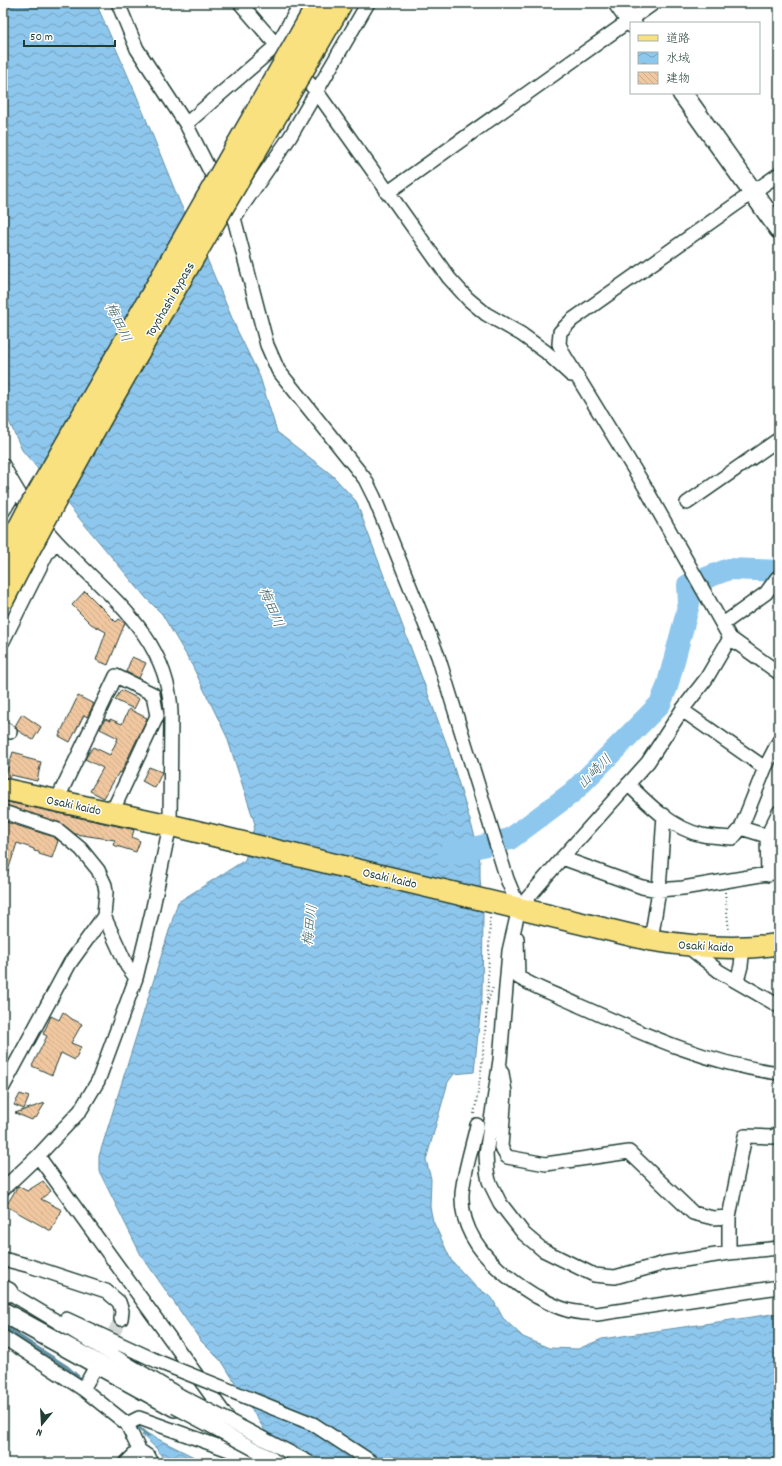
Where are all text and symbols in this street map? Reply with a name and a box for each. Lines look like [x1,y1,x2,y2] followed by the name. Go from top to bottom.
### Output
[24,22,115,48] scale bar
[630,22,760,94] legend
[30,29,53,46] text: 50 m
[666,31,690,48] text: 道路
[666,51,690,68] text: 水域
[666,71,690,88] text: 建物
[142,259,200,341] street label: Toyohashi Bypass
[99,300,135,346] water label: 梅田川
[253,585,288,631] water label: 梅田川
[573,750,617,794] water label: 山崎川
[44,791,103,822] street label: Osaki kaido
[360,864,419,895] street label: Osaki kaido
[299,903,323,947] water label: 梅田川
[678,937,734,958] street label: Osaki kaido
[22,1404,62,1444] north arrow
[34,1423,45,1440] text: N

